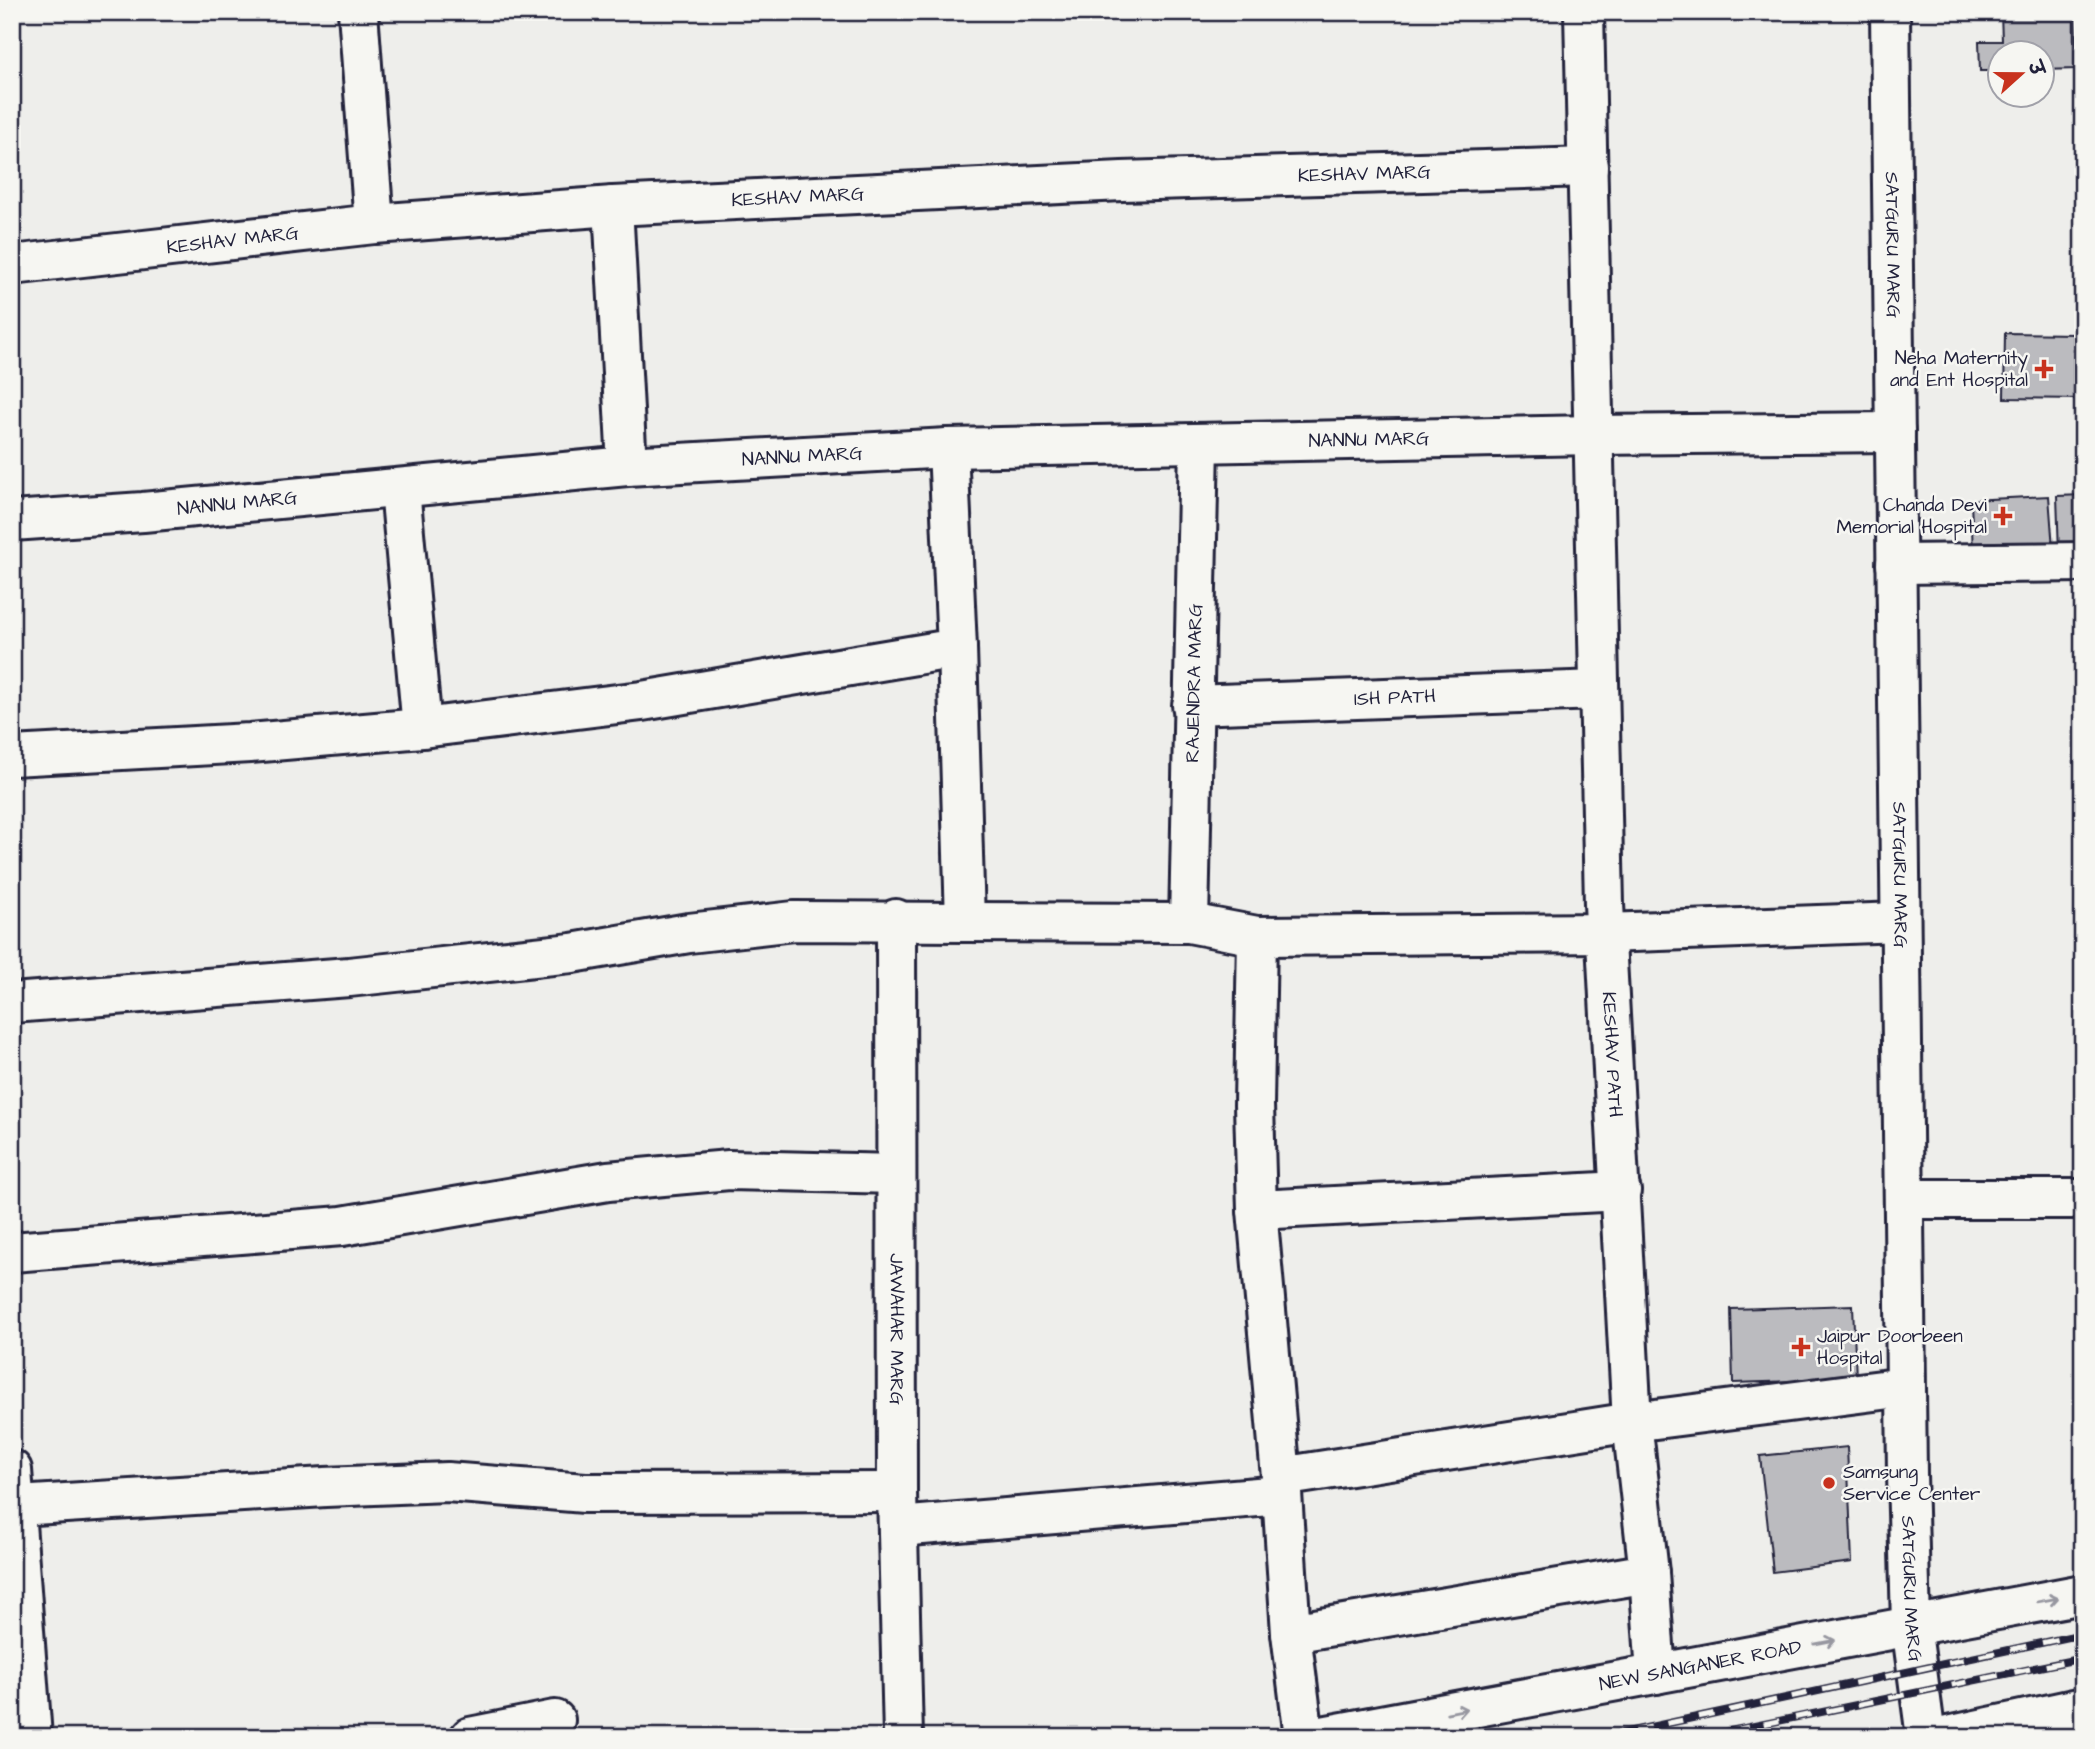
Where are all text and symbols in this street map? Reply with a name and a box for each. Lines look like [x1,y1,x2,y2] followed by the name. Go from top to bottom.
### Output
[1986,38,2056,108] north arrow
[2020,56,2051,81] text: उ
[1298,158,1431,189] street label: KESHAV MARG
[1878,172,1907,318] street label: SATGURU MARG
[731,180,865,214] street label: KESHAV MARG
[165,219,300,261] street label: KESHAV MARG
[1890,345,2029,394] place label: Neha Maternity and Ent Hospital
[2034,359,2054,379] marker: Neha Maternity and Ent Hospital
[1308,425,1430,454] street label: NANNU MARG
[741,439,863,473] street label: NANNU MARG
[176,484,299,522] street label: NANNU MARG
[1836,492,1987,541] place label: Chanda Devi Memorial Hospital
[1993,506,2013,526] marker: Chanda Devi Memorial Hospital
[1179,603,1209,763] street label: RAJENDRA MARG
[1353,683,1436,713] street label: ISH PATH
[1886,802,1914,948] street label: SATGURU MARG
[1595,991,1629,1118] street label: KESHAV PATH
[883,1253,910,1405] street label: JAWAHAR MARG
[1817,1323,1963,1372] place label: Jaipur Doorbeen Hospital
[1791,1337,1811,1357] marker: Jaipur Doorbeen Hospital
[1843,1459,1981,1508] place label: Samsung Service Center
[1821,1475,1837,1491] marker: Samsung Service Center
[1895,1515,1929,1664] street label: SATGURU MARG
[2036,1593,2059,1606] one-way arrow
[1597,1633,1804,1698] street label: NEW SANGANER ROAD
[1813,1634,1836,1648] one-way arrow
[1445,1704,1468,1717] one-way arrow

